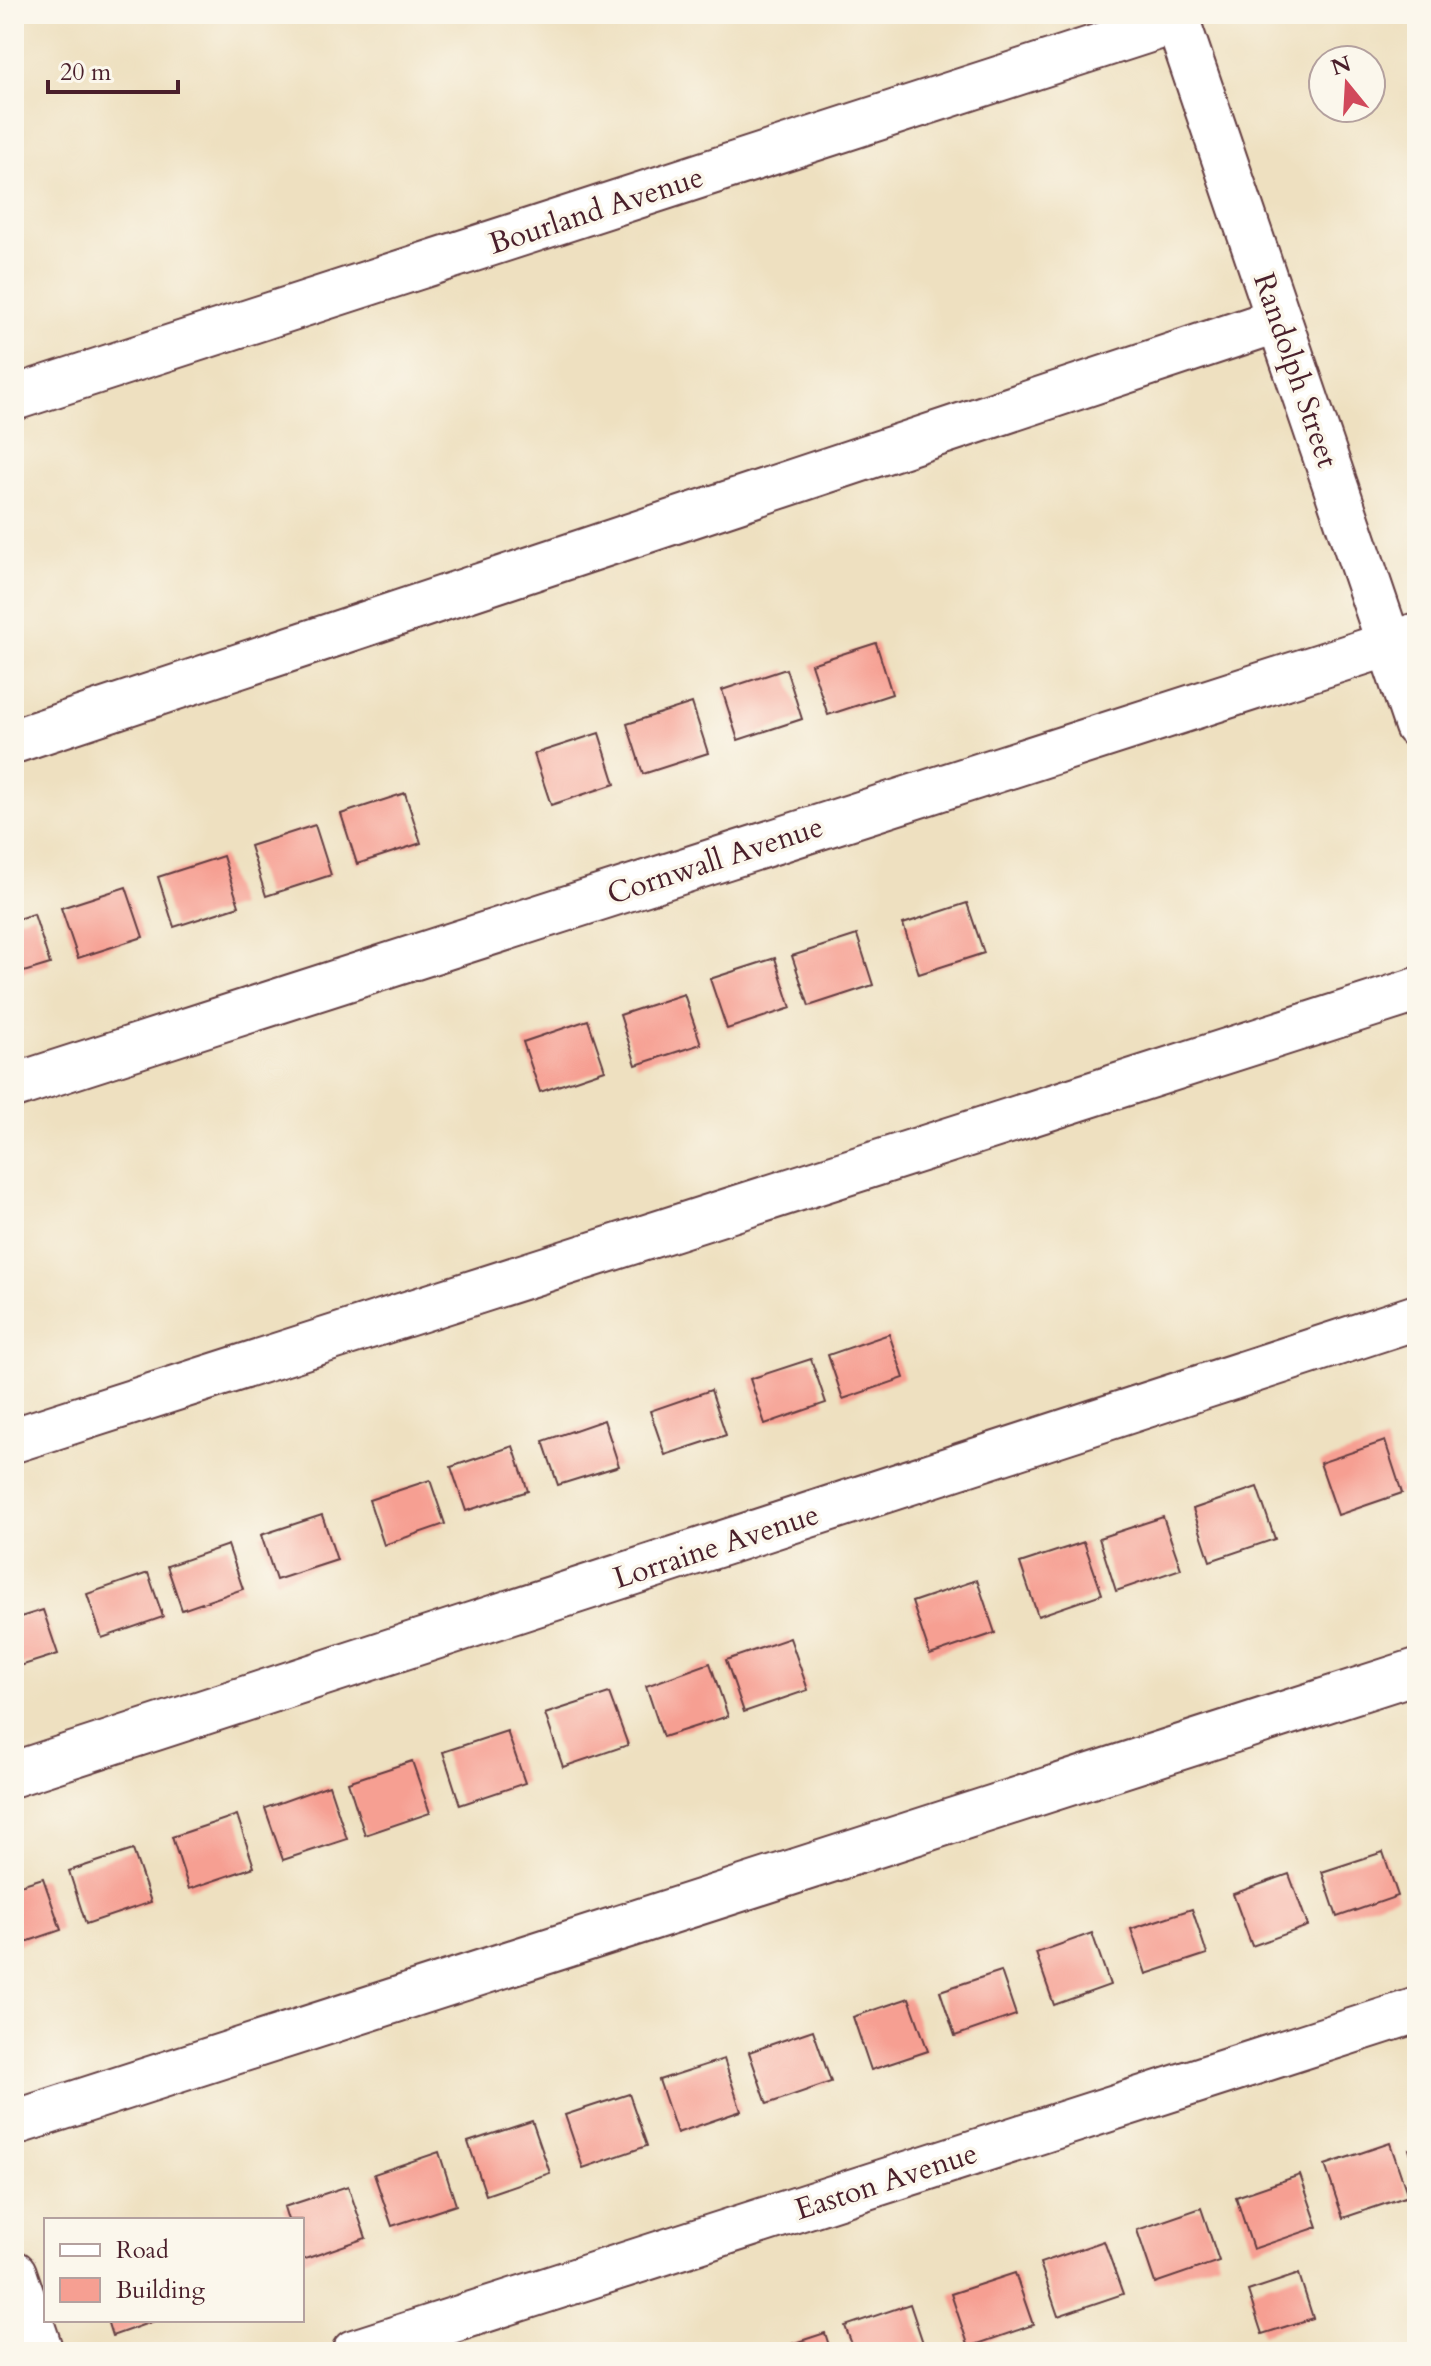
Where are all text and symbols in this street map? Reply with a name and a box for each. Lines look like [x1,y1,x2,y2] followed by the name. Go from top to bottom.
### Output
[48,44,178,94] scale bar
[1307,44,1387,124] north arrow
[1327,49,1355,83] text: N
[60,56,112,89] text: 20 m
[484,157,709,264] street label: Bourland Avenue
[1243,267,1348,473] street label: Randolph Street
[602,806,828,915] street label: Cornwall Avenue
[608,1494,824,1599] street label: Lorraine Avenue
[790,2133,983,2230] street label: Easton Avenue
[44,2218,304,2322] legend
[116,2234,169,2267] text: Road
[116,2274,206,2307] text: Building

